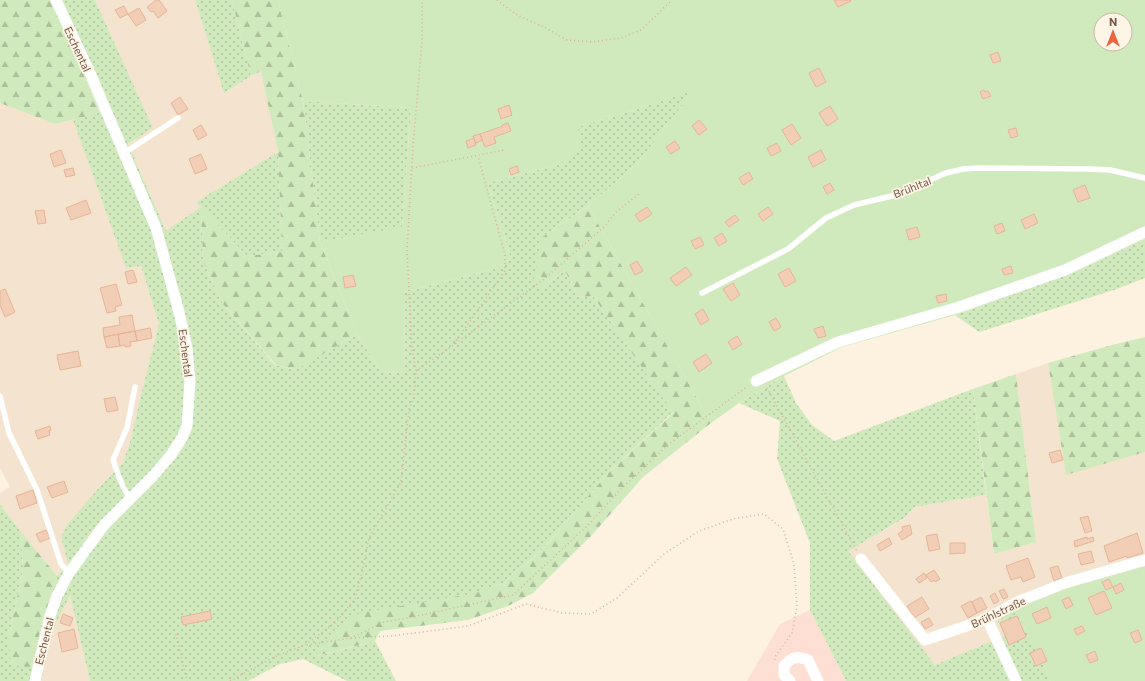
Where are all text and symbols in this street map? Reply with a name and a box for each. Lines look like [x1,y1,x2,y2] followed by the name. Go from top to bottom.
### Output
[1093,12,1133,52] north arrow
[1109,15,1117,28] text: N
[62,24,94,74] street label: Eschental
[891,174,933,200] street label: Brühltal
[177,328,195,378] street label: Eschental
[969,594,1028,630] street label: Brühlstraße
[32,616,56,666] street label: Eschental

